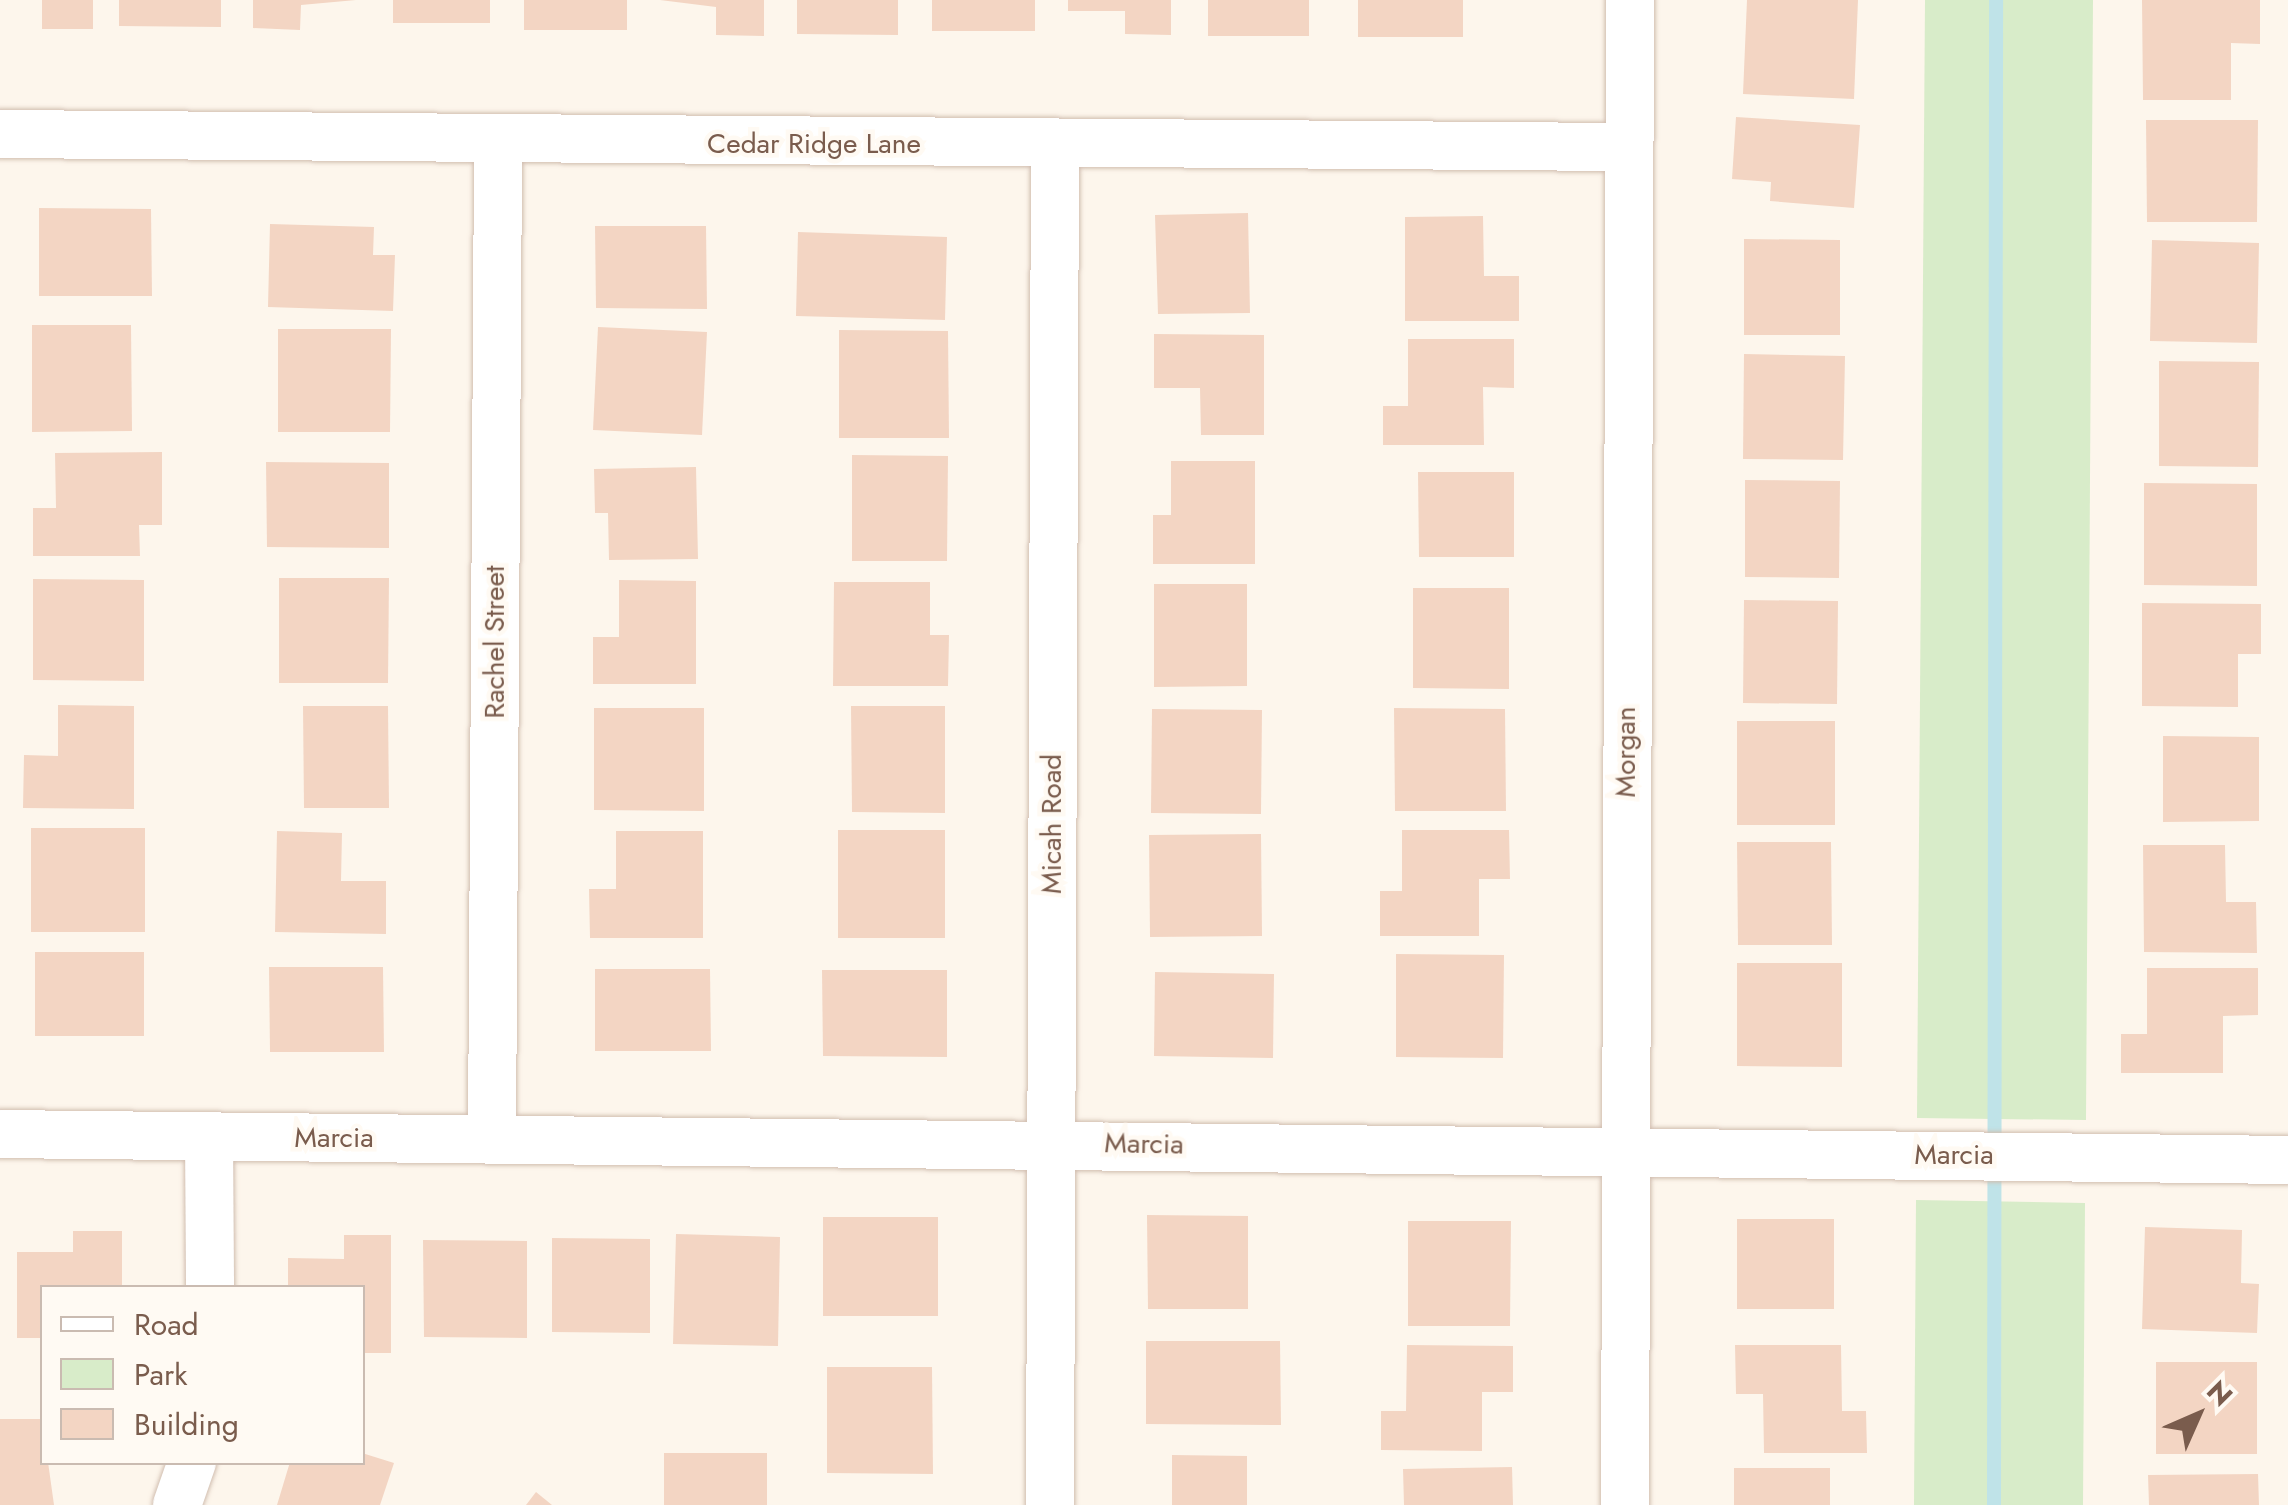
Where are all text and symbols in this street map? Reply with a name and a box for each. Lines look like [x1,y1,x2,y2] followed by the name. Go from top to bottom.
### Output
[707,127,921,161] street label: Cedar Ridge Lane
[478,565,512,719] street label: Rachel Street
[1609,706,1643,798] street label: Morgan
[1035,754,1069,894] street label: Micah Road
[294,1121,374,1155] street label: Marcia
[1104,1127,1184,1161] street label: Marcia
[1914,1138,1994,1172] street label: Marcia
[40,1285,365,1465] legend
[134,1303,199,1346] text: Road
[134,1353,187,1396] text: Park
[2148,1365,2248,1465] north arrow
[2197,1371,2242,1416] text: N
[134,1403,239,1446] text: Building

